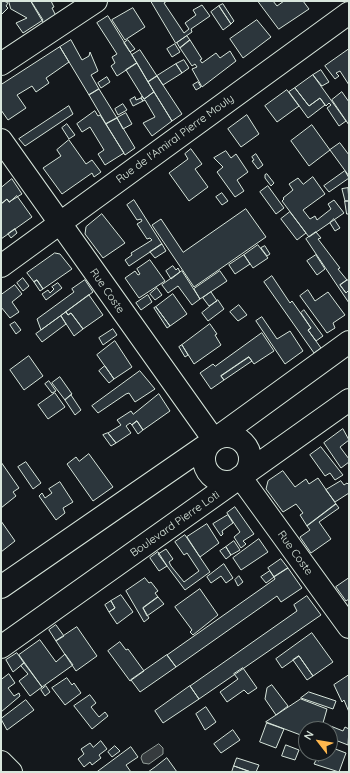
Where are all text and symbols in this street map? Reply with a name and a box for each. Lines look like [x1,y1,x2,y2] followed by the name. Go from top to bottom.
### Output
[114,92,236,186] street label: Rue de l'Amiral Pierre Mouly
[87,266,127,316] street label: Rue Coste
[128,488,222,560] street label: Boulevard Pierre Loti
[274,528,316,578] street label: Rue Coste
[298,721,338,761] north arrow
[300,728,317,742] text: N

